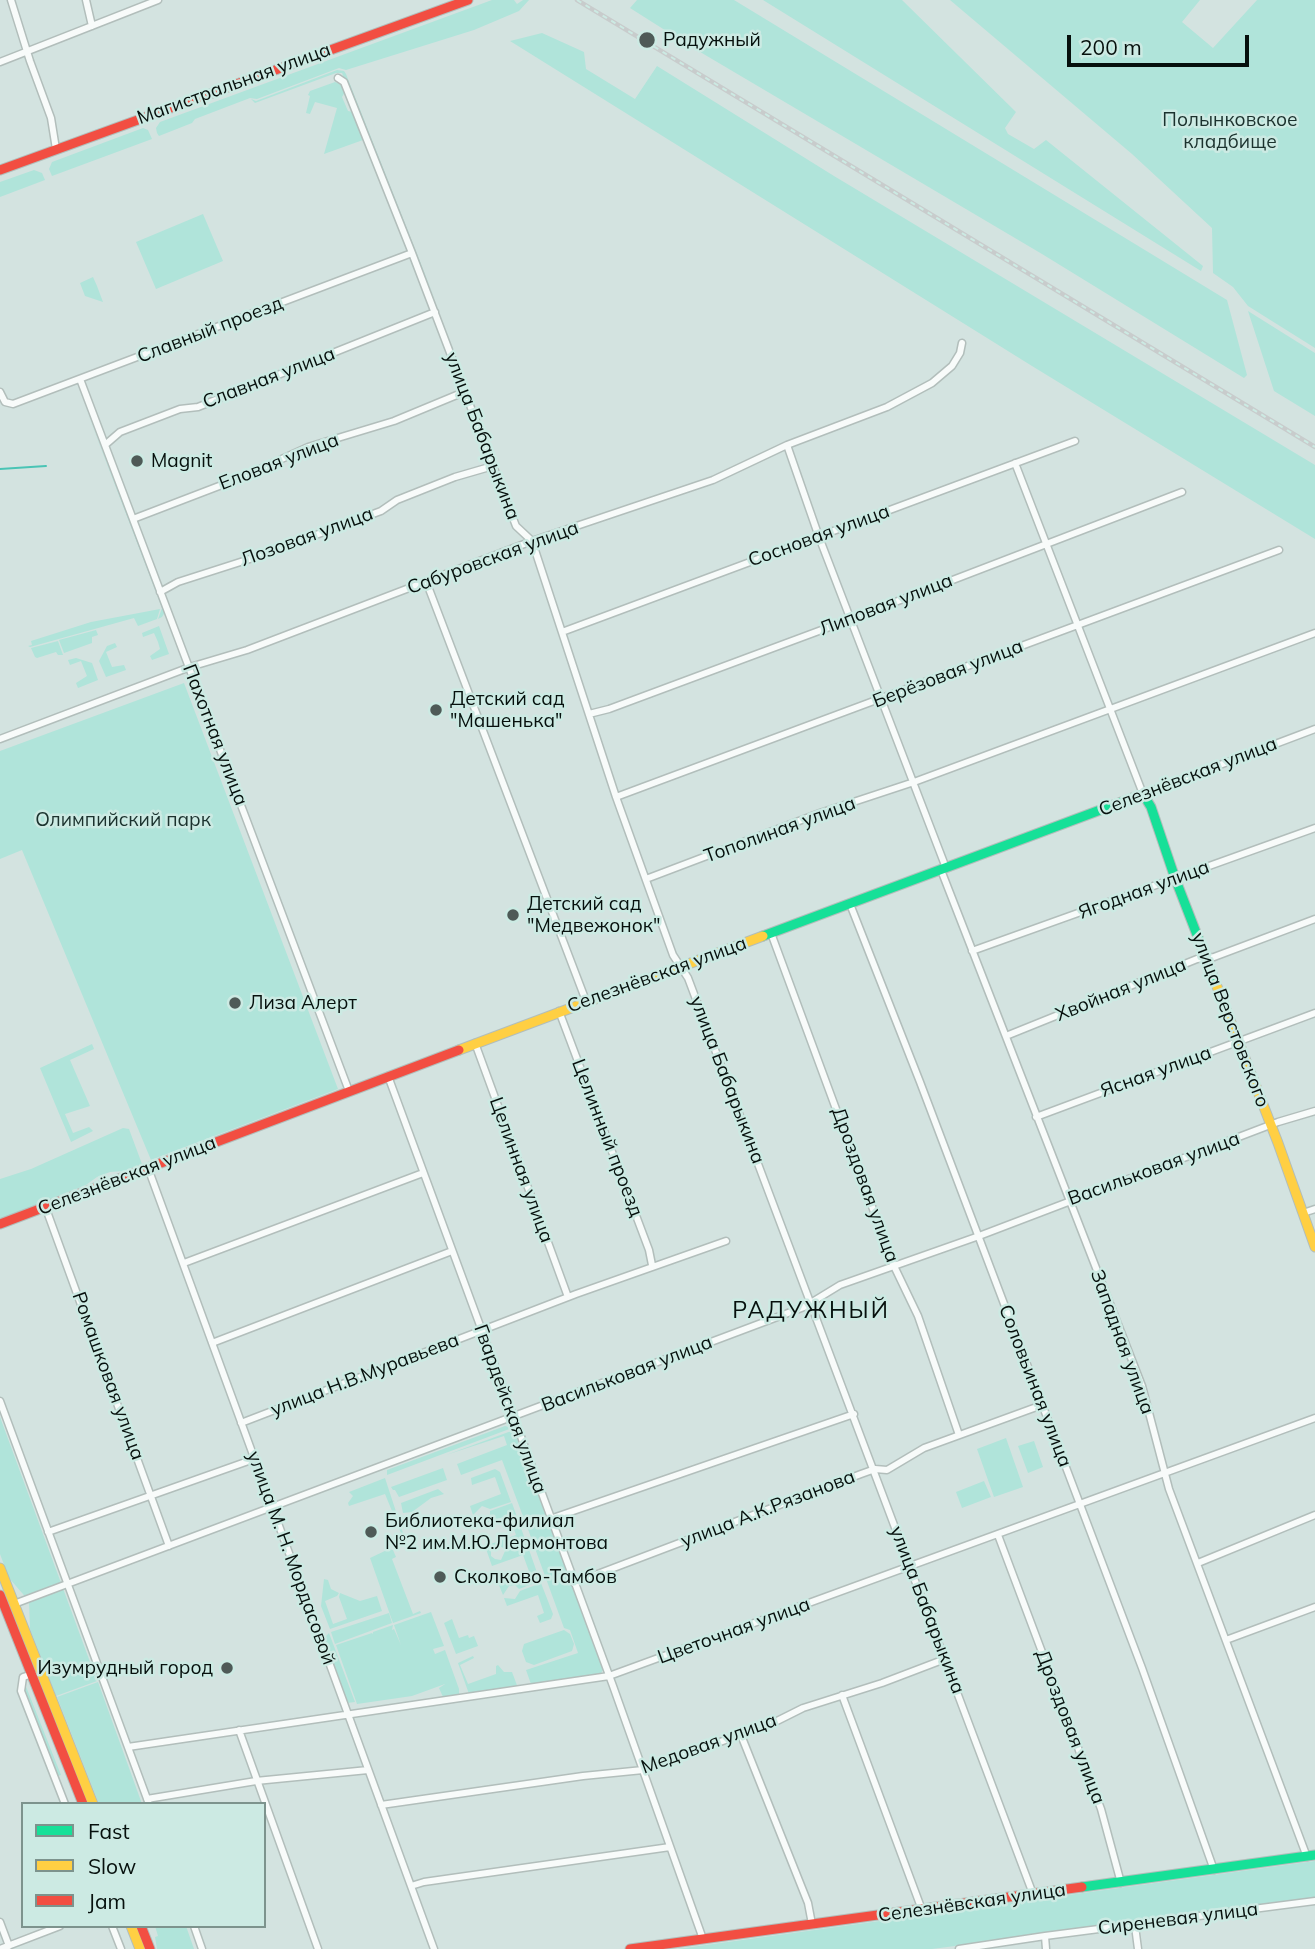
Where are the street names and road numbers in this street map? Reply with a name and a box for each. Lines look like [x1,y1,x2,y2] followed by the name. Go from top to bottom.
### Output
[134,38,334,130] street label: Магистральная улица
[134,292,286,368] street label: Славный проезд
[200,342,338,414] street label: Славная улица
[440,349,524,523] street label: улица Бабарыкина
[216,429,342,495] street label: Еловая улица
[745,500,893,572] street label: Сосновая улица
[238,502,376,572] street label: Лозовая улица
[404,516,582,600] street label: Сабуровская улица
[816,569,956,641] street label: Липовая улица
[870,635,1026,713] street label: Берёзовая улица
[178,661,252,809] street label: Пахотная улица
[1096,732,1280,822] street label: Селезнёвская улица
[701,792,859,868] street label: Тополиная улица
[1075,856,1213,924] street label: Ягодная улица
[1186,929,1274,1111] street label: улица Верстовского
[564,932,750,1018] street label: Селезнёвская улица
[1052,953,1190,1027] street label: Хвойная улица
[685,993,769,1167] street label: улица Бабарыкина
[1097,1041,1215,1103] street label: Ясная улица
[566,1056,648,1220] street label: Целинный проезд
[484,1094,558,1246] street label: Целинная улица
[826,1104,904,1266] street label: Дроздовая улица
[1065,1127,1243,1211] street label: Васильковая улица
[35,1131,219,1221] street label: Селезнёвская улица
[1085,1267,1159,1417] street label: Западная улица
[67,1289,149,1463] street label: Ромашковая улица
[994,1302,1076,1470] street label: Соловьиная улица
[469,1321,551,1497] street label: Гвардейская улица
[268,1329,462,1421] street label: улица Н.В.Муравьева
[538,1331,716,1417] street label: Васильковая улица
[242,1448,340,1668] street label: улица М. Н. Мордасовой
[678,1465,858,1553] street label: улица А.К.Рязанова
[885,1523,969,1697] street label: улица Бабарыкина
[655,1593,813,1669] street label: Цветочная улица
[1030,1647,1110,1807] street label: Дроздовая улица
[638,1709,780,1779] street label: Медовая улица
[877,1879,1067,1927] street label: Селезнёвская улица
[1097,1898,1259,1940] street label: Сиреневая улица

